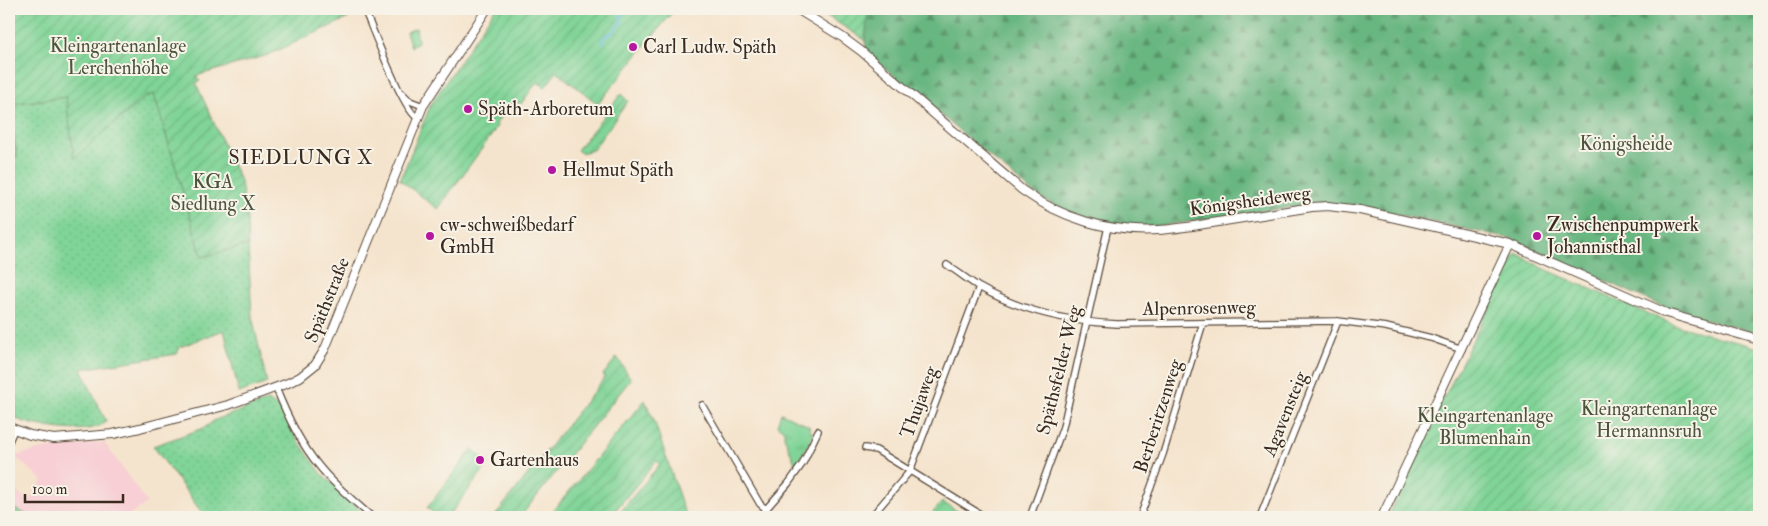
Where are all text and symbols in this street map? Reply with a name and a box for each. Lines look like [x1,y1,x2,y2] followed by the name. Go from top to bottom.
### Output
[50,34,186,80] park label: Kleingartenanlage Lerchenhöhe
[643,35,776,60] place label: Carl Ludw. Späth
[627,41,639,53] marker: Carl Ludw. Späth
[478,97,614,122] place label: Späth-Arboretum
[462,103,474,115] marker: Späth-Arboretum
[1580,132,1673,156] park label: Königsheide
[229,145,373,170] district label: SIEDLUNG X
[562,158,674,183] place label: Hellmut Späth
[546,164,558,176] marker: Hellmut Späth
[170,170,256,216] park label: KGA Siedlung X
[1188,181,1313,221] street label: Königsheideweg
[440,213,577,259] place label: cw-schweißbedarf GmbH
[1546,213,1699,259] place label: Zwischenpumpwerk Johannisthal
[424,230,436,242] marker: cw-schweißbedarf GmbH
[1531,230,1543,242] marker: Zwischenpumpwerk Johannisthal
[299,254,356,347] street label: Späthstraße
[1141,295,1257,322] street label: Alpenrosenweg
[1031,302,1088,438] street label: Späthsfelder Weg
[1128,355,1188,476] street label: Berberitzenweg
[895,362,943,441] street label: Thujaweg
[1257,367,1313,461] street label: Agavensteig
[1581,397,1717,443] park label: Kleingartenanlage Hermannsruh
[1417,404,1553,450] park label: Kleingartenanlage Blumenhain
[490,448,579,472] place label: Gartenhaus
[474,454,486,466] marker: Gartenhaus
[25,471,122,503] scale bar
[32,480,68,499] text: 100 m

